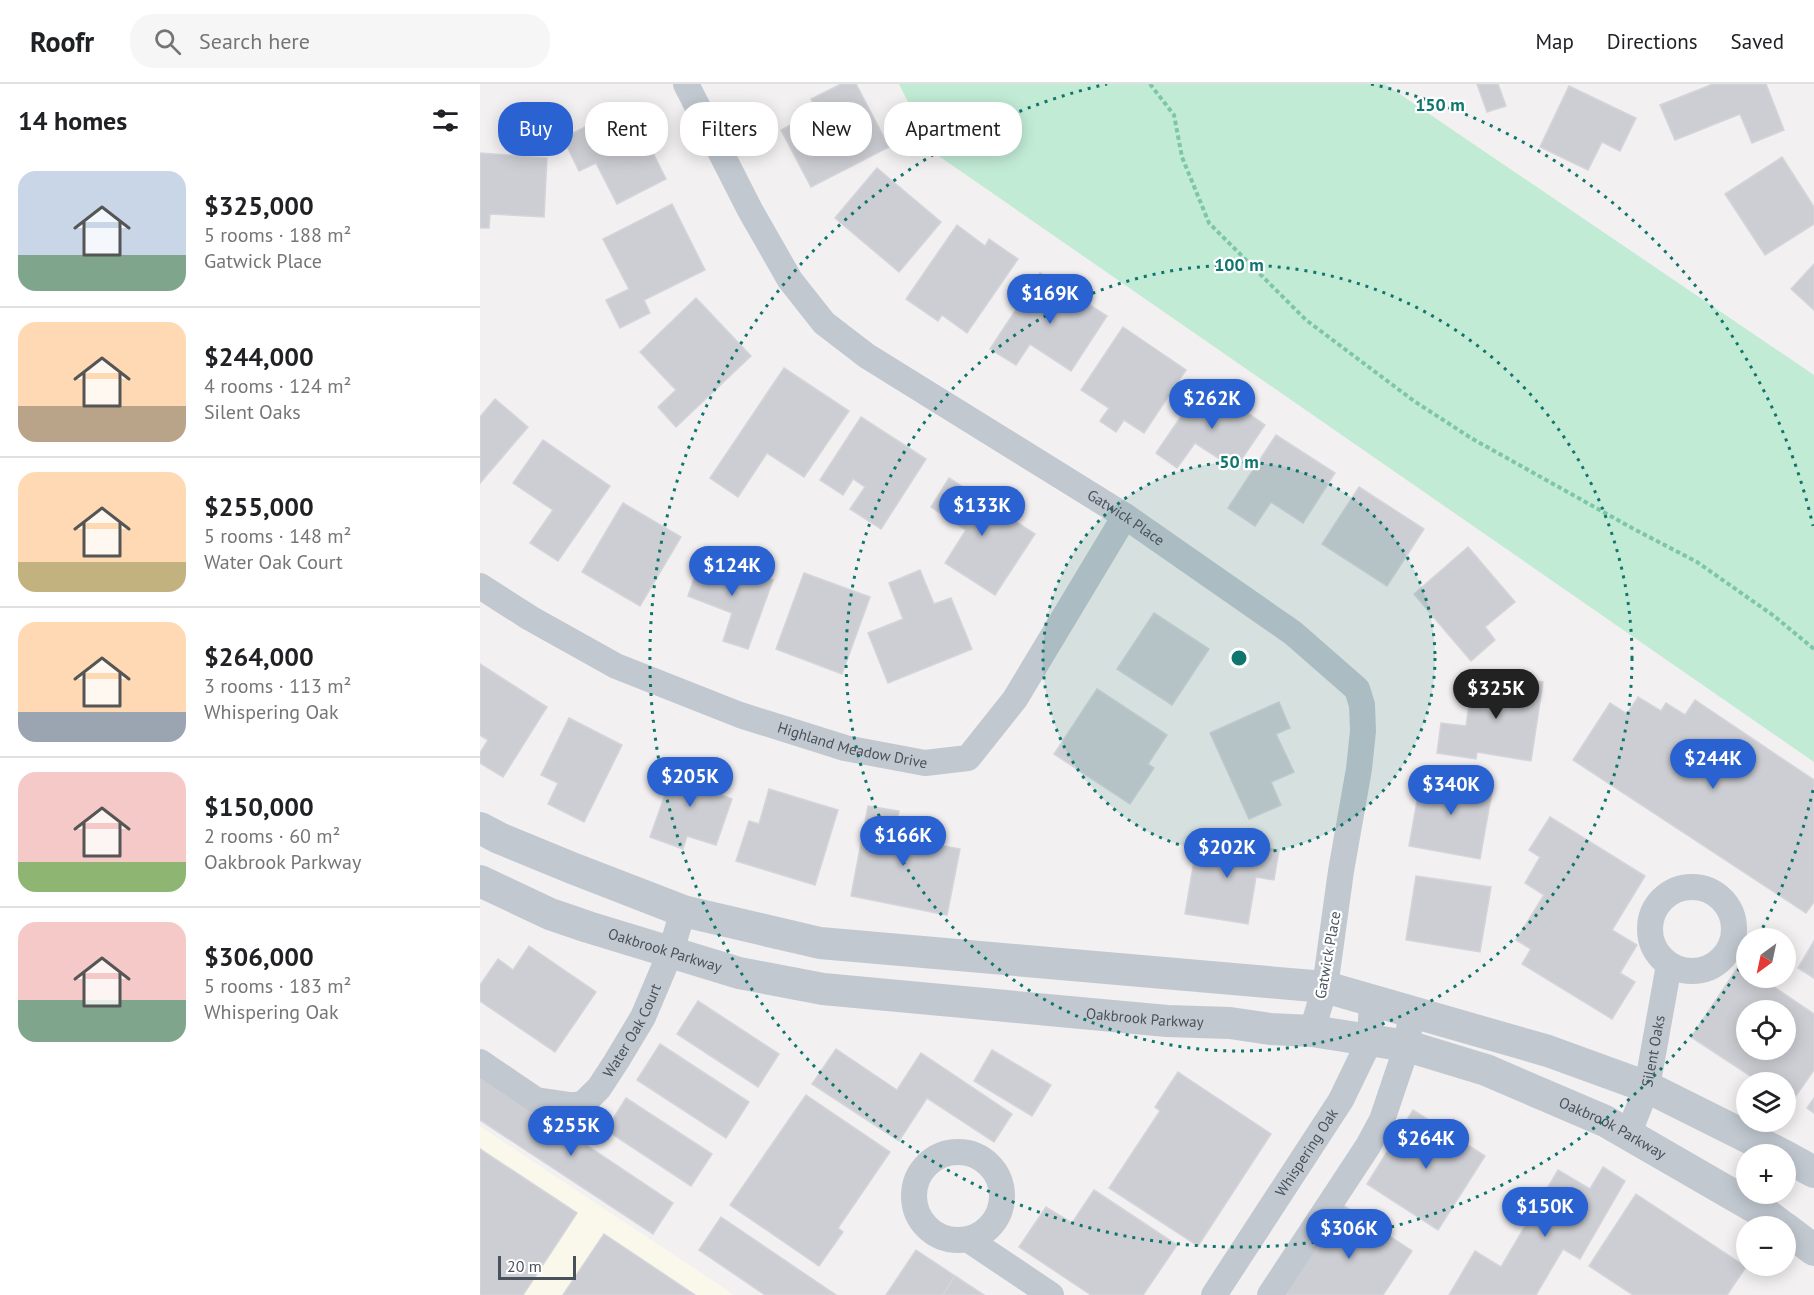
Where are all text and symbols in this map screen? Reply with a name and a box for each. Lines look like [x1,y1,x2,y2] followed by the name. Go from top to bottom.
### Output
[130,14,550,68] search box
[30,23,94,60] text: Roofr
[151,25,184,58] icon: search
[199,27,310,55] text: Search here
[1535,28,1574,55] text: Map
[1607,28,1698,55] text: Directions
[1731,28,1784,55] text: Saved
[1415,93,1465,116] text: 150 m
[498,102,573,156] chip: Buy
[585,102,668,156] chip: Rent
[680,102,778,156] chip: Filters
[790,102,872,156] chip: New
[884,102,1022,156] chip: Apartment
[18,104,127,137] text: 14 homes
[429,104,462,137] icon: filters
[204,189,314,222] text: $325,000
[66,195,138,267] icon: home
[204,222,351,248] text: 5 rooms · 188 m²
[204,248,322,274] text: Gatwick Place
[1214,253,1264,276] text: 100 m
[1008,274,1092,325] pin: $169K
[1021,280,1079,306] text: $169K
[204,340,314,373] text: $244,000
[66,346,138,418] icon: home
[204,373,351,399] text: 4 rooms · 124 m²
[1170,379,1254,430] pin: $262K
[1183,385,1241,411] text: $262K
[204,399,301,425] text: Silent Oaks
[1219,450,1259,473] text: 50 m
[1084,485,1168,550] street label: Gatwick Place
[940,486,1024,537] pin: $133K
[204,490,314,523] text: $255,000
[953,492,1011,518] text: $133K
[66,496,138,568] icon: home
[204,523,351,549] text: 5 rooms · 148 m²
[690,546,774,597] pin: $124K
[204,549,343,575] text: Water Oak Court
[703,552,761,578] text: $124K
[204,640,314,673] text: $264,000
[66,646,138,718] icon: home
[1229,648,1249,668] centre of rings
[1454,669,1538,720] pin: $325K
[204,673,351,699] text: 3 rooms · 113 m²
[1467,675,1525,701] text: $325K
[204,699,339,725] text: Whispering Oak
[775,717,929,772] street label: Highland Meadow Drive
[1671,739,1755,790] pin: $244K
[1684,745,1742,771] text: $244K
[648,757,732,808] pin: $205K
[661,763,719,789] text: $205K
[1409,765,1493,816] pin: $340K
[1422,771,1480,797] text: $340K
[204,790,314,823] text: $150,000
[66,796,138,868] icon: home
[861,816,945,867] pin: $166K
[874,822,932,848] text: $166K
[204,823,340,849] text: 2 rooms · 60 m²
[1185,828,1269,879] pin: $202K
[1198,834,1256,860] text: $202K
[204,849,361,875] text: Oakbrook Parkway
[1310,910,1345,1000] street label: Gatwick Place
[606,924,724,976] street label: Oakbrook Parkway
[1736,928,1796,988] north arrow
[1736,928,1796,1276] map controls
[204,940,314,973] text: $306,000
[66,946,138,1018] icon: home
[204,973,351,999] text: 5 rooms · 183 m²
[599,981,665,1081] street label: Water Oak Court
[204,999,339,1025] text: Whispering Oak
[1736,1000,1796,1060] button: locate
[1085,1003,1204,1031] street label: Oakbrook Parkway
[1637,1014,1669,1089] street label: Silent Oaks
[1736,1072,1796,1132] button: layers
[1556,1092,1670,1163] street label: Oakbrook Parkway
[1271,1104,1342,1200] street label: Whispering Oak
[529,1106,613,1157] pin: $255K
[542,1112,600,1138] text: $255K
[1384,1119,1468,1170] pin: $264K
[1397,1125,1455,1151] text: $264K
[1736,1144,1796,1204] button: +
[1503,1187,1587,1238] pin: $150K
[1516,1193,1574,1219] text: $150K
[1307,1209,1391,1260] pin: $306K
[1320,1215,1378,1241] text: $306K
[1736,1216,1796,1276] button: −
[498,1253,576,1280] scale bar
[507,1256,542,1276] text: 20 m

